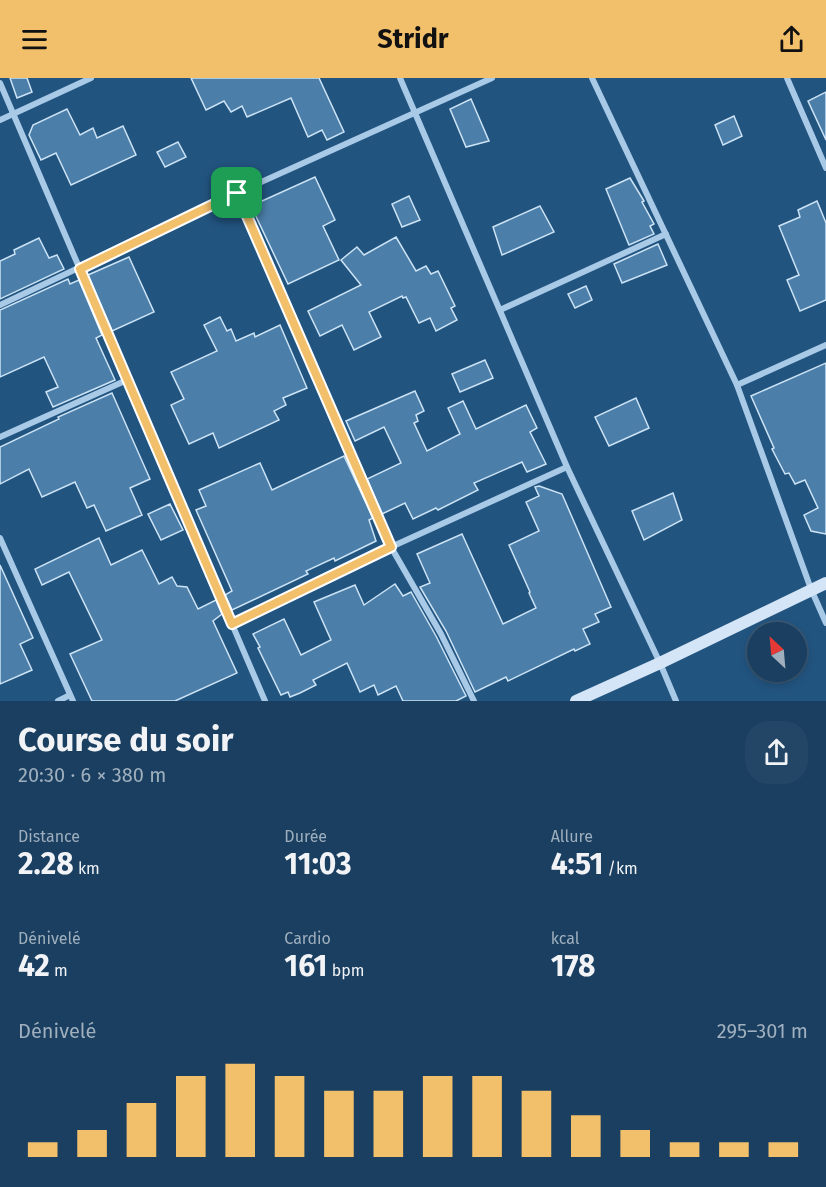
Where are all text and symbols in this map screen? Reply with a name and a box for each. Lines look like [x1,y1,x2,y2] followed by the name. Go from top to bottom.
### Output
[18,23,51,56] icon: menu
[377,23,449,55] text: Stridr
[775,23,808,56] icon: share
[211,167,262,218] pin
[220,176,253,209] icon: arrive
[747,622,807,682] north arrow
[747,622,807,682] map controls
[18,720,234,760] text: Course du soir
[745,721,808,784] button: share
[18,763,166,787] text: 20:30 · 6 × 380 m
[18,827,80,846] text: Distance
[284,827,327,846] text: Durée
[551,827,593,846] text: Allure
[18,846,74,882] text: 2.28
[284,846,352,882] text: 11:03
[551,846,603,882] text: 4:51
[74,859,100,878] text: km
[603,859,638,878] text: /km
[18,929,81,948] text: Dénivelé
[284,929,331,948] text: Cardio
[551,929,579,948] text: kcal
[18,948,50,984] text: 42
[284,948,327,984] text: 161
[551,948,596,984] text: 178
[50,961,68,980] text: m
[327,961,364,980] text: bpm
[18,1019,96,1043] text: Dénivelé
[717,1019,808,1043] text: 295–301 m

